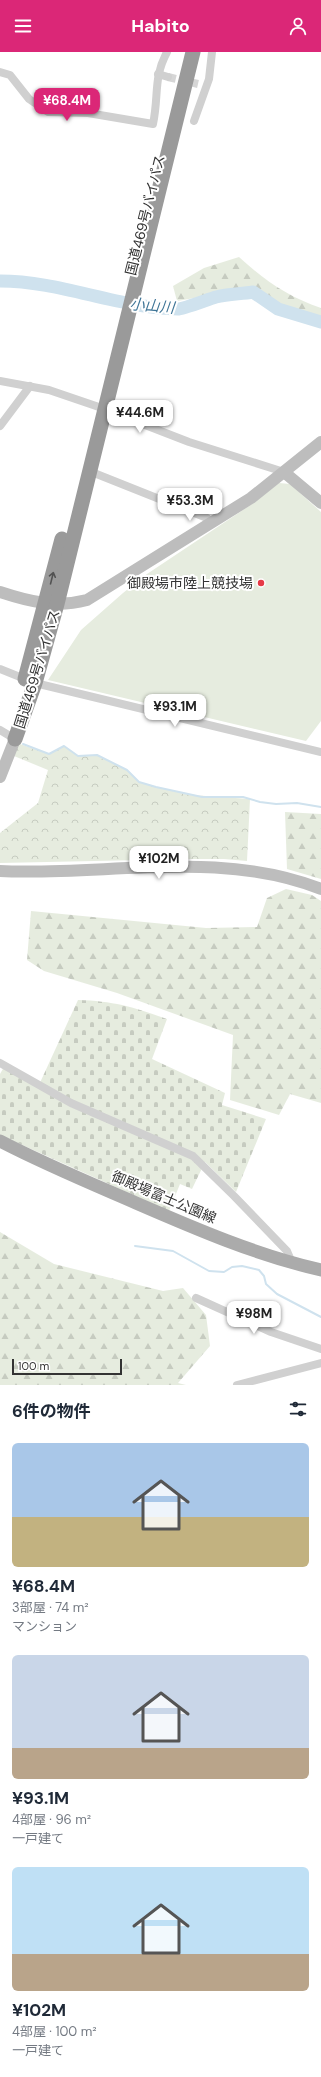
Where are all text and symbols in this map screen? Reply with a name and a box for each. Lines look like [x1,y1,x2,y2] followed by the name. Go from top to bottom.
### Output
[131,14,190,38] text: Habito
[12,15,34,37] icon: menu
[287,15,309,37] icon: person
[34,88,100,122] pin: ¥68.4M
[43,92,91,109] text: ¥68.4M
[121,153,169,277] street label: 国道469号バイパス
[129,294,177,318] water label: 小山川
[107,400,173,434] pin: ¥44.6M
[116,404,164,421] text: ¥44.6M
[157,488,223,522] pin: ¥53.3M
[166,492,214,509] text: ¥53.3M
[49,572,57,585] one-way arrow
[127,574,253,592] place label: 御殿場市陸上競技場
[256,578,266,588] marker: 御殿場市陸上競技場
[10,607,64,731] street label: 国道469号バイパス
[142,694,208,728] pin: ¥93.1M
[153,698,197,715] text: ¥93.1M
[131,846,187,880] pin: ¥102M
[138,850,180,867] text: ¥102M
[109,1167,219,1227] street label: 御殿場富士公園線
[230,1301,278,1335] pin: ¥98M
[236,1305,272,1322] text: ¥98M
[12,1357,122,1376] scale bar
[18,1359,49,1373] text: 100 m
[287,1398,309,1420] icon: filters
[12,1400,91,1422] text: 6件の物件
[125,1469,197,1541] icon: home
[12,1575,75,1597] text: ¥68.4M
[12,1599,89,1616] text: 3部屋 · 74 m²
[12,1618,77,1635] text: マンション
[125,1681,197,1753] icon: home
[12,1787,69,1809] text: ¥93.1M
[12,1811,91,1828] text: 4部屋 · 96 m²
[12,1830,64,1847] text: 一戸建て
[125,1893,197,1965] icon: home
[12,1999,66,2021] text: ¥102M
[12,2023,97,2040] text: 4部屋 · 100 m²
[12,2042,64,2059] text: 一戸建て

